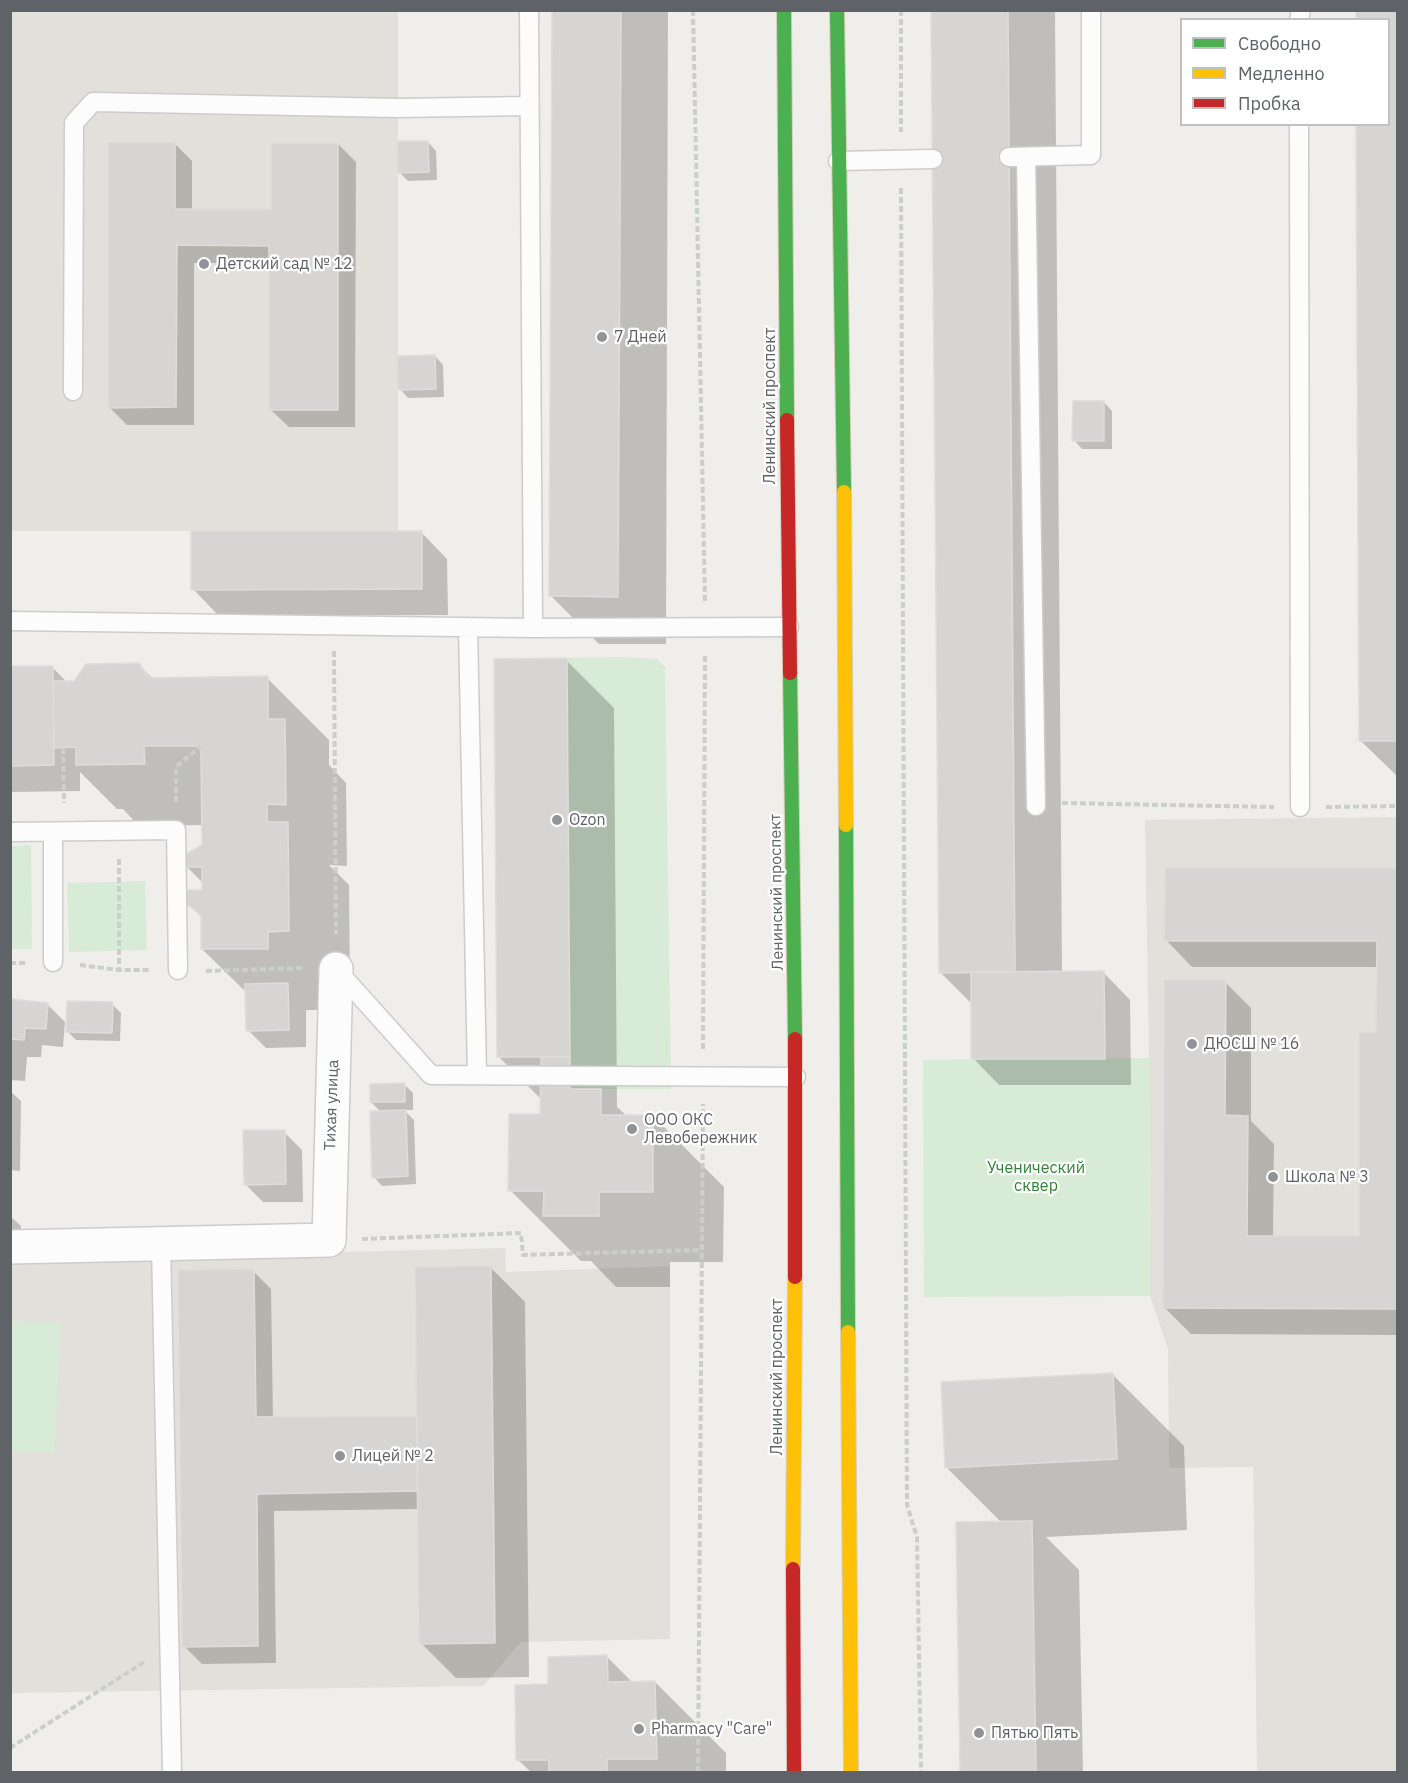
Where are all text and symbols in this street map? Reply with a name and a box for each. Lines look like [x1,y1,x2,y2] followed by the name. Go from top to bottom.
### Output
[1180,18,1390,126] legend
[1238,32,1321,55] text: Свободно
[1238,62,1325,85] text: Медленно
[1238,92,1301,115] text: Пробка
[216,254,353,274] place label: Детский сад № 12
[197,257,211,271] marker: Детский сад № 12
[614,327,667,347] place label: 7 Дней
[760,327,780,485] street label: Ленинский проспект
[595,330,609,344] marker: 7 Дней
[569,810,606,830] place label: Ozon
[550,813,564,827] marker: Ozon
[766,813,788,971] street label: Ленинский проспект
[1204,1034,1299,1054] place label: ДЮСШ № 16
[1185,1037,1199,1051] marker: ДЮСШ № 16
[321,1059,343,1151] street label: Тихая улица
[644,1110,757,1148] place label: ООО ОКС Левобережник
[625,1122,639,1136] marker: ООО ОКС Левобережник
[987,1158,1085,1196] park label: Ученический сквер
[1285,1167,1369,1187] place label: Школа № 3
[1266,1170,1280,1184] marker: Школа № 3
[767,1298,787,1456] street label: Ленинский проспект
[352,1446,434,1466] place label: Лицей № 2
[333,1449,347,1463] marker: Лицей № 2
[651,1719,773,1739] place label: Pharmacy "Care"
[632,1722,646,1736] marker: Pharmacy "Care"
[991,1723,1078,1743] place label: Пятью Пять
[972,1726,986,1740] marker: Пятью Пять

